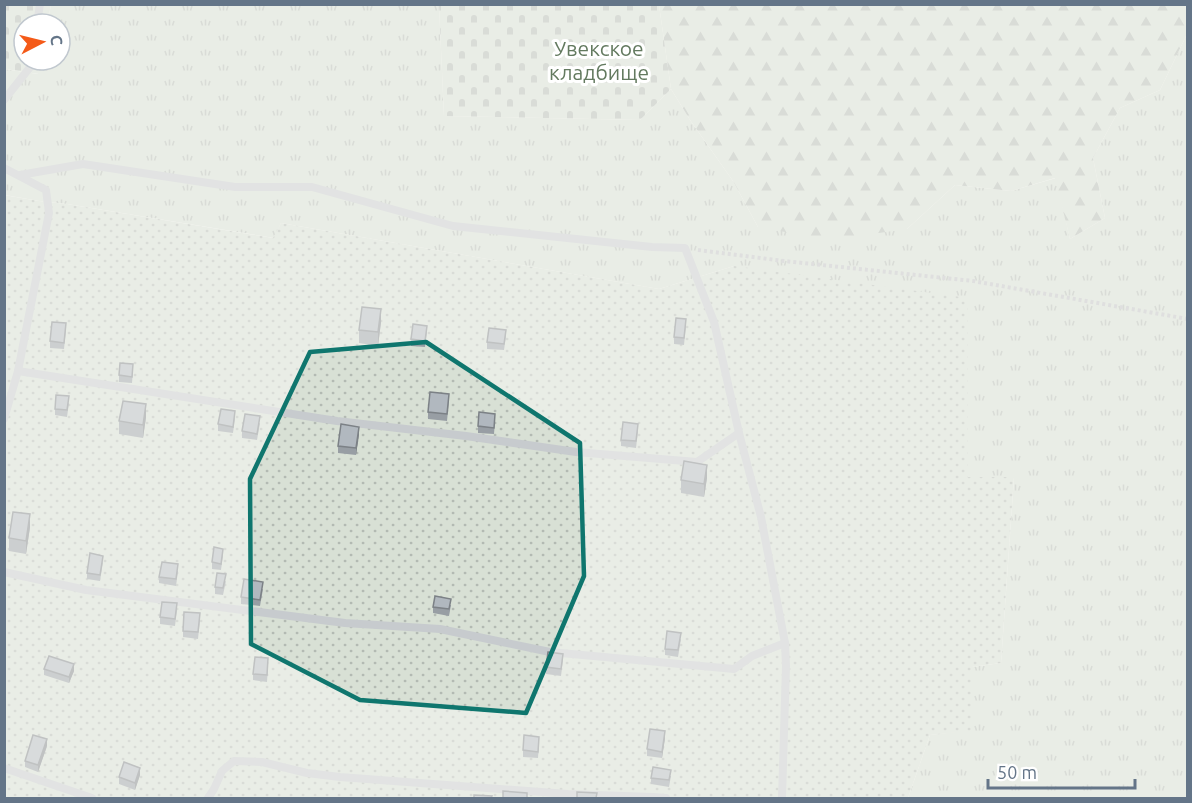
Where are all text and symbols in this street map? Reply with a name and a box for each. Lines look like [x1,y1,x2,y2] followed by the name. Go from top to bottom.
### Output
[12,12,72,72] north arrow
[47,34,66,46] text: С
[549,36,649,84] park label: Увекское кладбище
[988,752,1135,790] scale bar
[997,762,1037,782] text: 50 m

